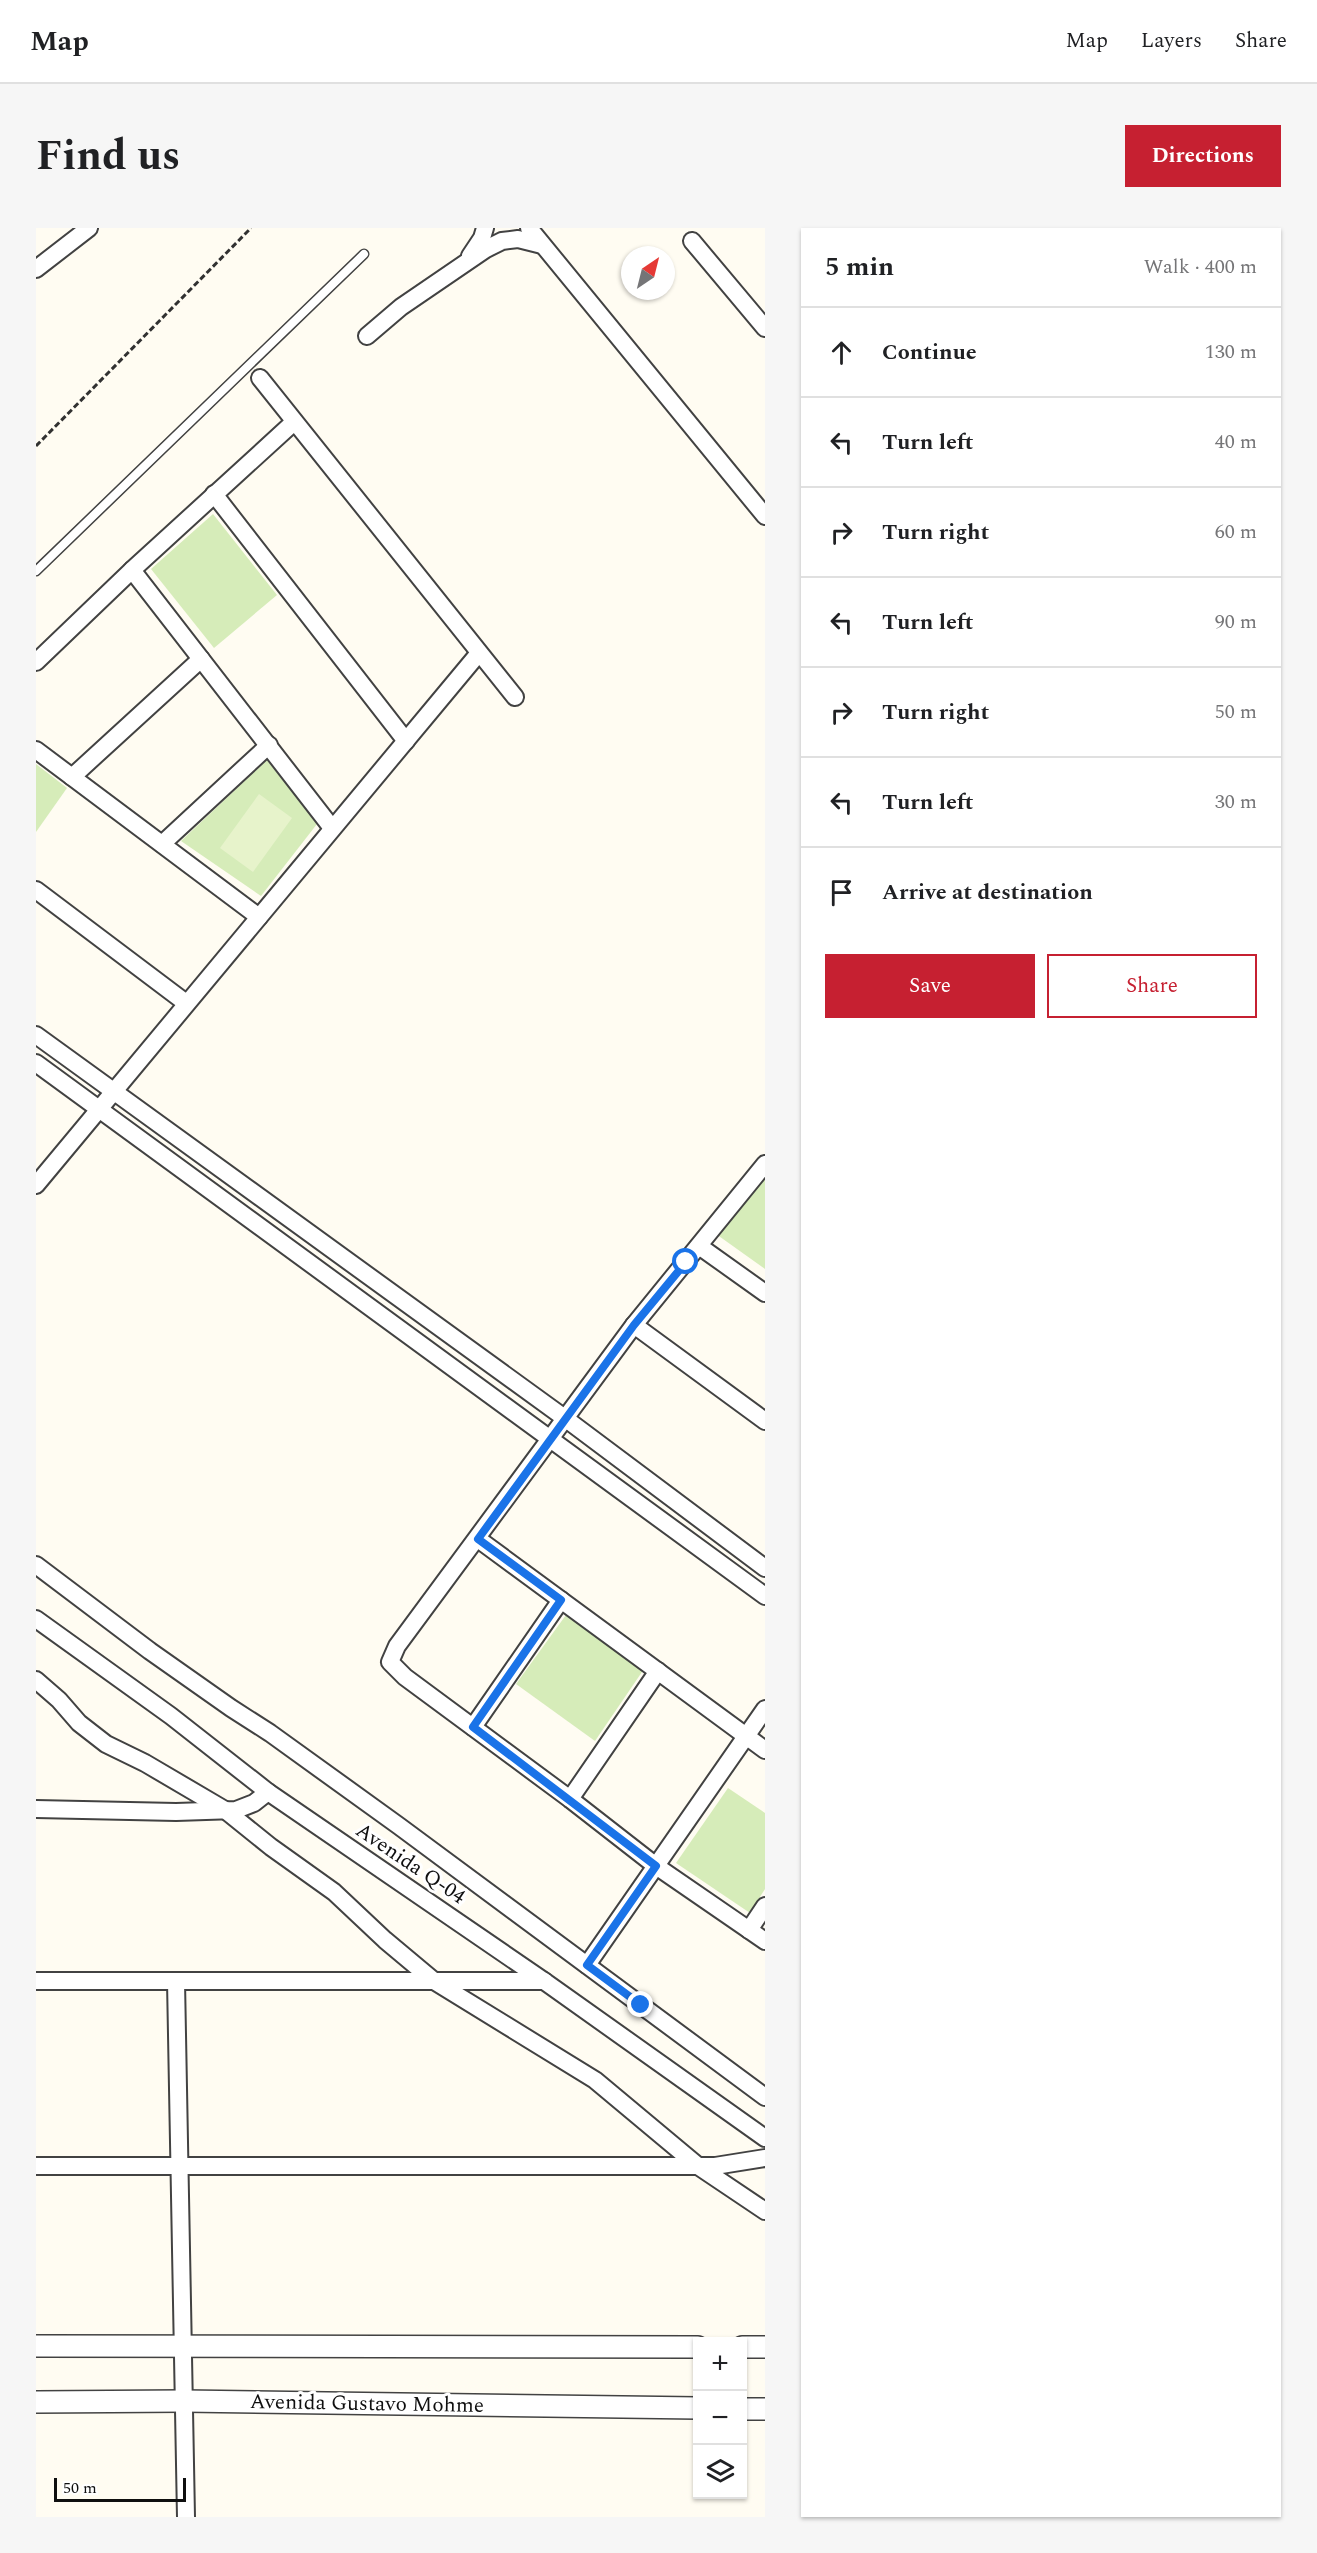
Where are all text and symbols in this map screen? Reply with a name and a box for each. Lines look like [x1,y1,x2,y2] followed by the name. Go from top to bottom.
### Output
[30,20,89,63] text: Map
[1066,25,1108,57] text: Map
[1141,25,1202,57] text: Layers
[1235,25,1287,57] text: Share
[36,125,180,188] text: Find us
[1125,125,1281,187] button: Directions
[621,246,675,300] north arrow
[825,247,894,287] text: 5 min
[1144,252,1257,282] text: Walk · 400 m
[825,336,858,369] icon: ahead
[882,336,977,369] text: Continue
[1205,337,1257,367] text: 130 m
[825,426,858,459] icon: left
[882,426,974,459] text: Turn left
[1215,427,1257,457] text: 40 m
[825,516,858,549] icon: right
[882,516,989,549] text: Turn right
[1215,517,1257,547] text: 60 m
[825,606,858,639] icon: left
[882,606,974,639] text: Turn left
[1215,607,1257,637] text: 90 m
[825,696,858,729] icon: right
[882,696,989,729] text: Turn right
[1215,697,1257,727] text: 50 m
[825,786,858,819] icon: left
[882,786,974,819] text: Turn left
[1215,787,1257,817] text: 30 m
[825,876,858,909] icon: arrive
[882,876,1093,909] text: Arrive at destination
[825,954,1035,1018] button: Save
[1047,954,1257,1018] button: Share
[672,1248,698,1274] route start
[349,1815,472,1913] street label: Avenida Q-04
[627,1991,653,2017] route end
[693,2337,747,2499] map controls
[693,2337,747,2391] button: +
[250,2386,484,2422] street label: Avenida Gustavo Mohme
[693,2391,747,2445] button: −
[693,2445,747,2499] button: layers
[54,2475,186,2502] scale bar
[63,2476,97,2500] text: 50 m

